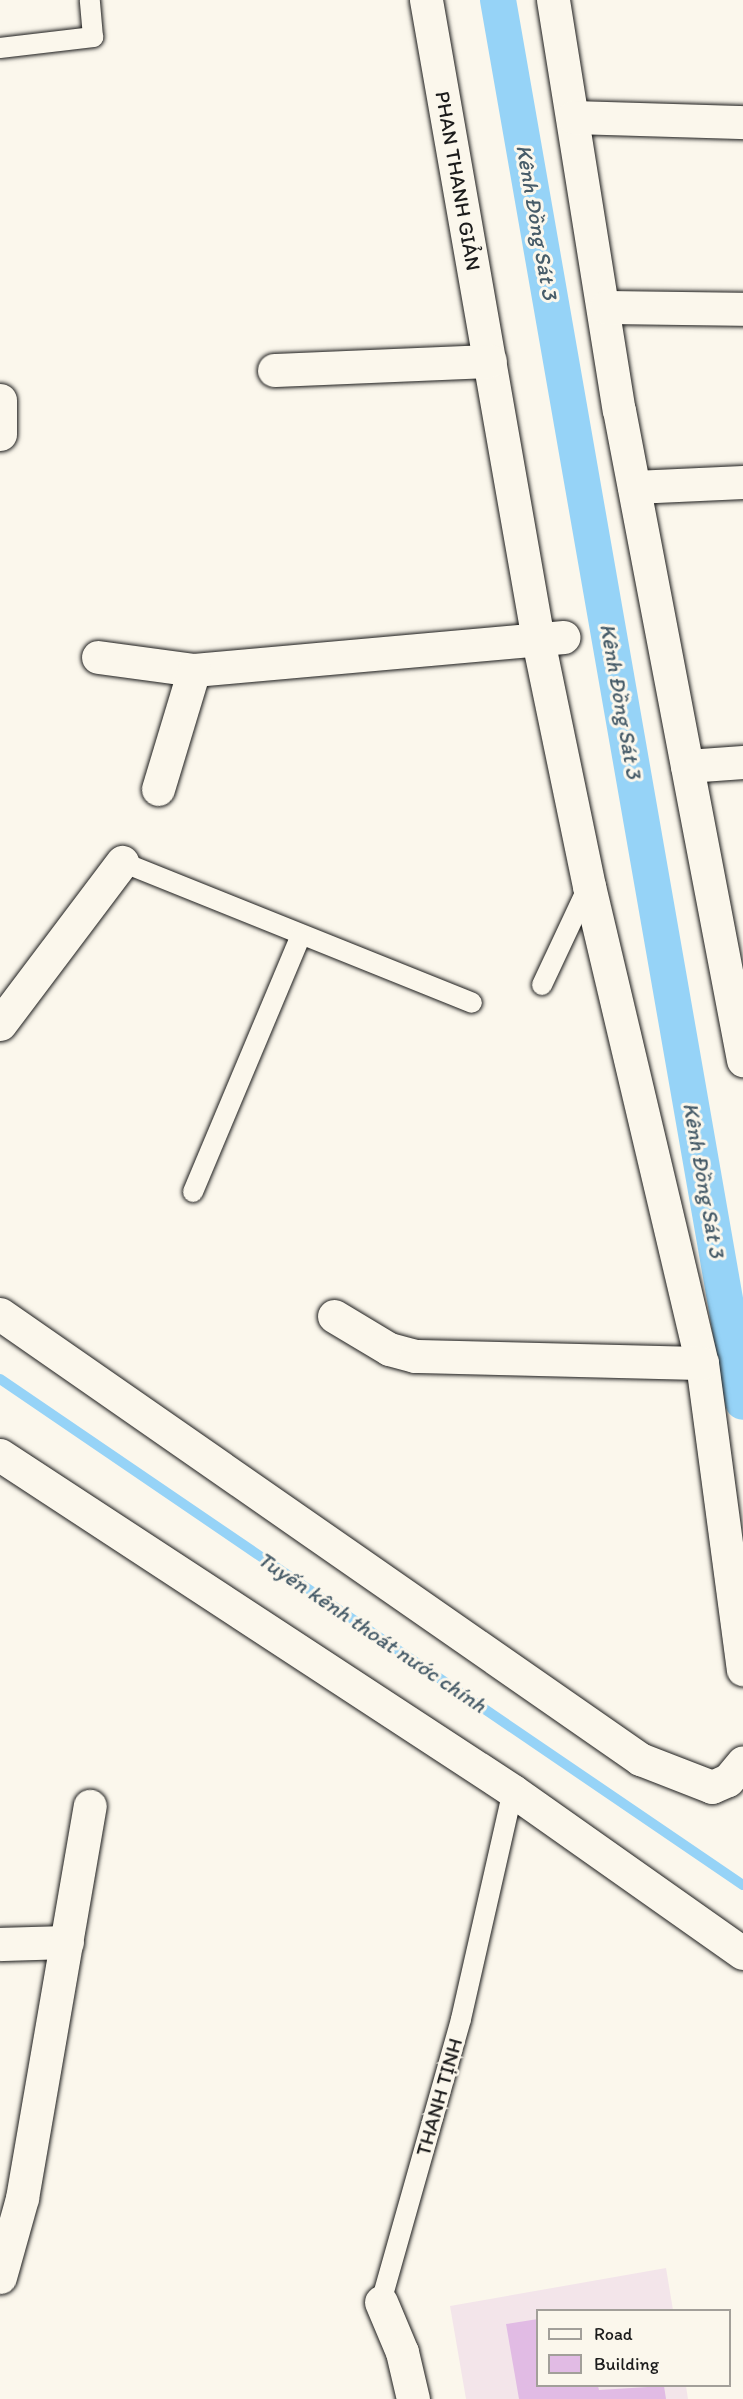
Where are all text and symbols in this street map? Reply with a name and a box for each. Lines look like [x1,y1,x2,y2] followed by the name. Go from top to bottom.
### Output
[430,89,486,273] street label: PHAN THANH GIẢN
[510,143,564,301] water label: Kênh Đồng Sát 3
[594,622,648,780] water label: Kênh Đồng Sát 3
[677,1101,731,1259] water label: Kênh Đồng Sát 3
[253,1546,491,1718] water label: Tuyến kênh thoát nước chính
[410,2035,468,2159] street label: THANH TỊNH
[536,2309,731,2387] legend
[594,2323,633,2345] text: Road
[594,2353,659,2375] text: Building

